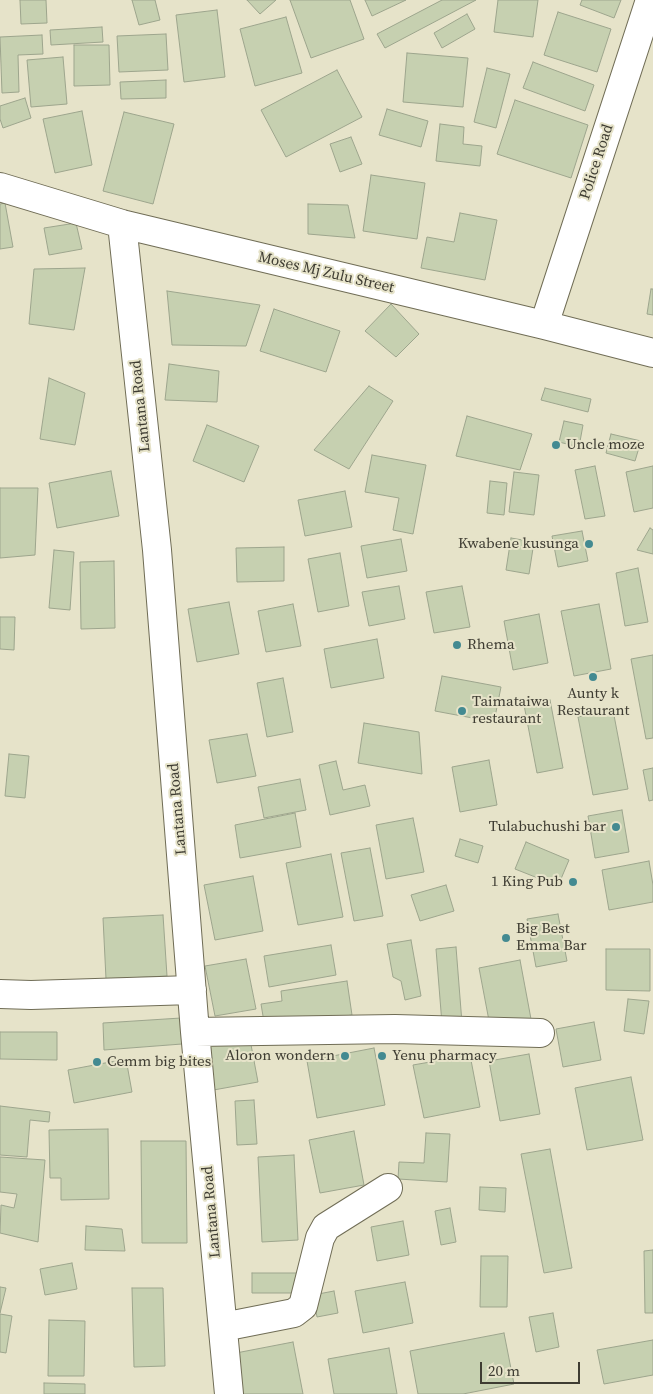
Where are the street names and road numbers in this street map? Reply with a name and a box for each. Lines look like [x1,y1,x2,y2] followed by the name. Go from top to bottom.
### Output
[576,122,618,202] street label: Police Road
[256,249,396,297] street label: Moses Mj Zulu Street
[127,359,155,453] street label: Lantana Road
[165,762,191,856] street label: Lantana Road
[199,1165,225,1259] street label: Lantana Road

